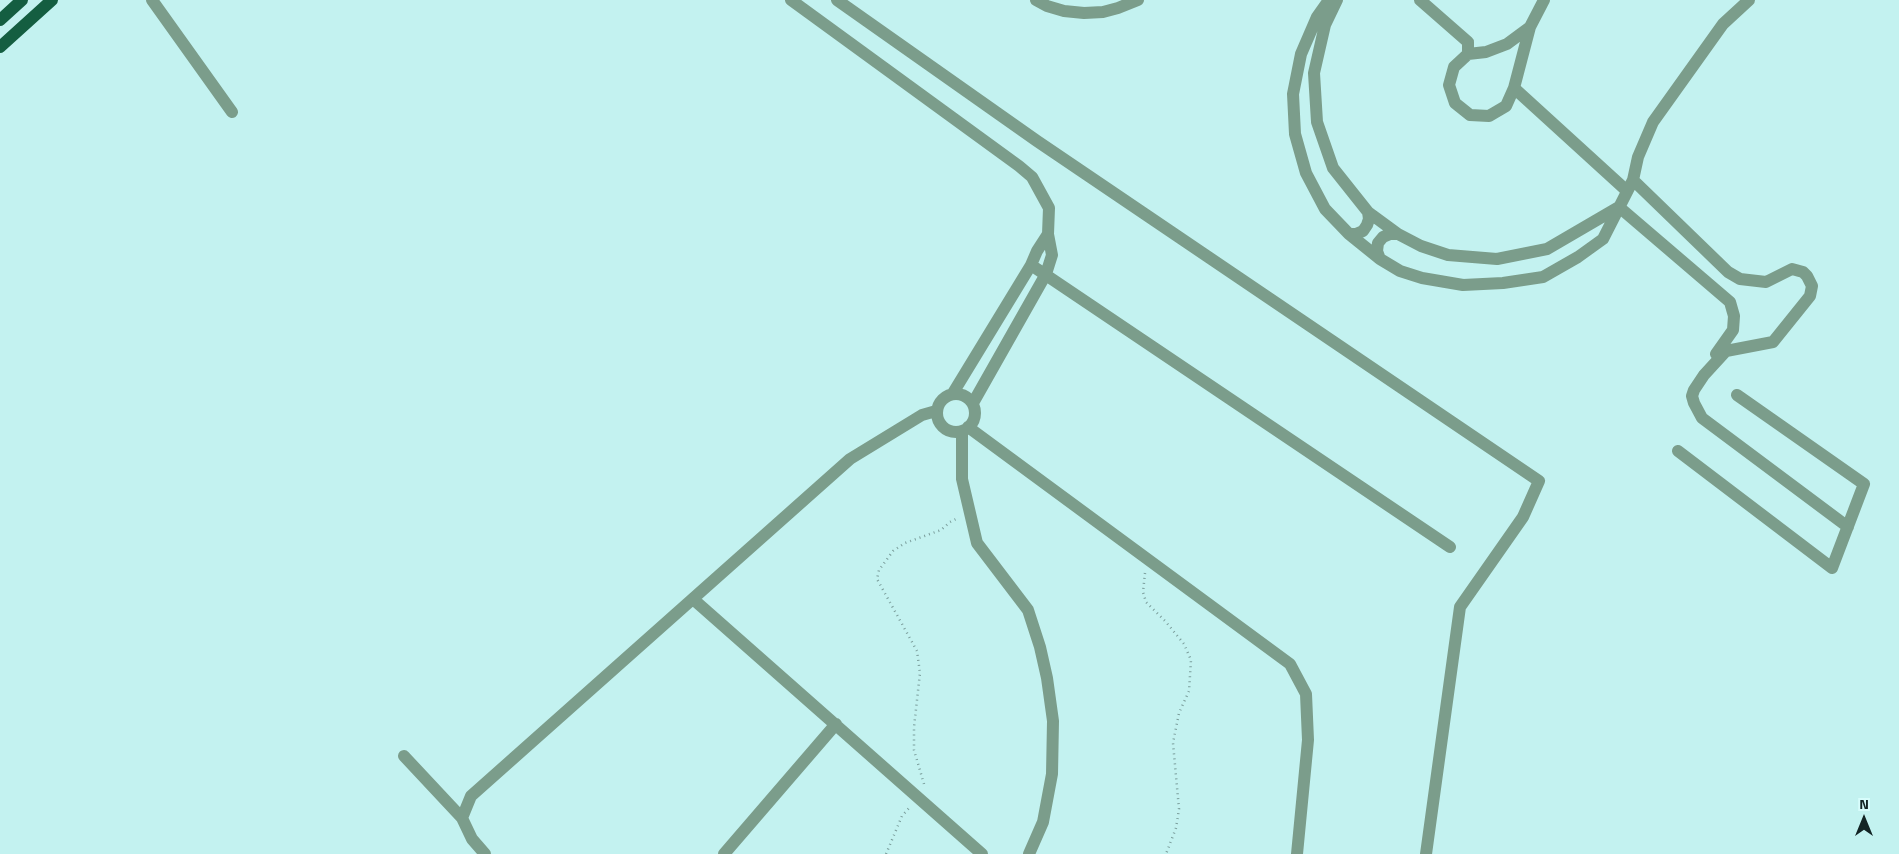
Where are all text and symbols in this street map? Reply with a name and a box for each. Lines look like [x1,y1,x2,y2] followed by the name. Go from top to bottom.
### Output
[1859,793,1869,814] text: N
[1839,794,1889,844] north arrow

